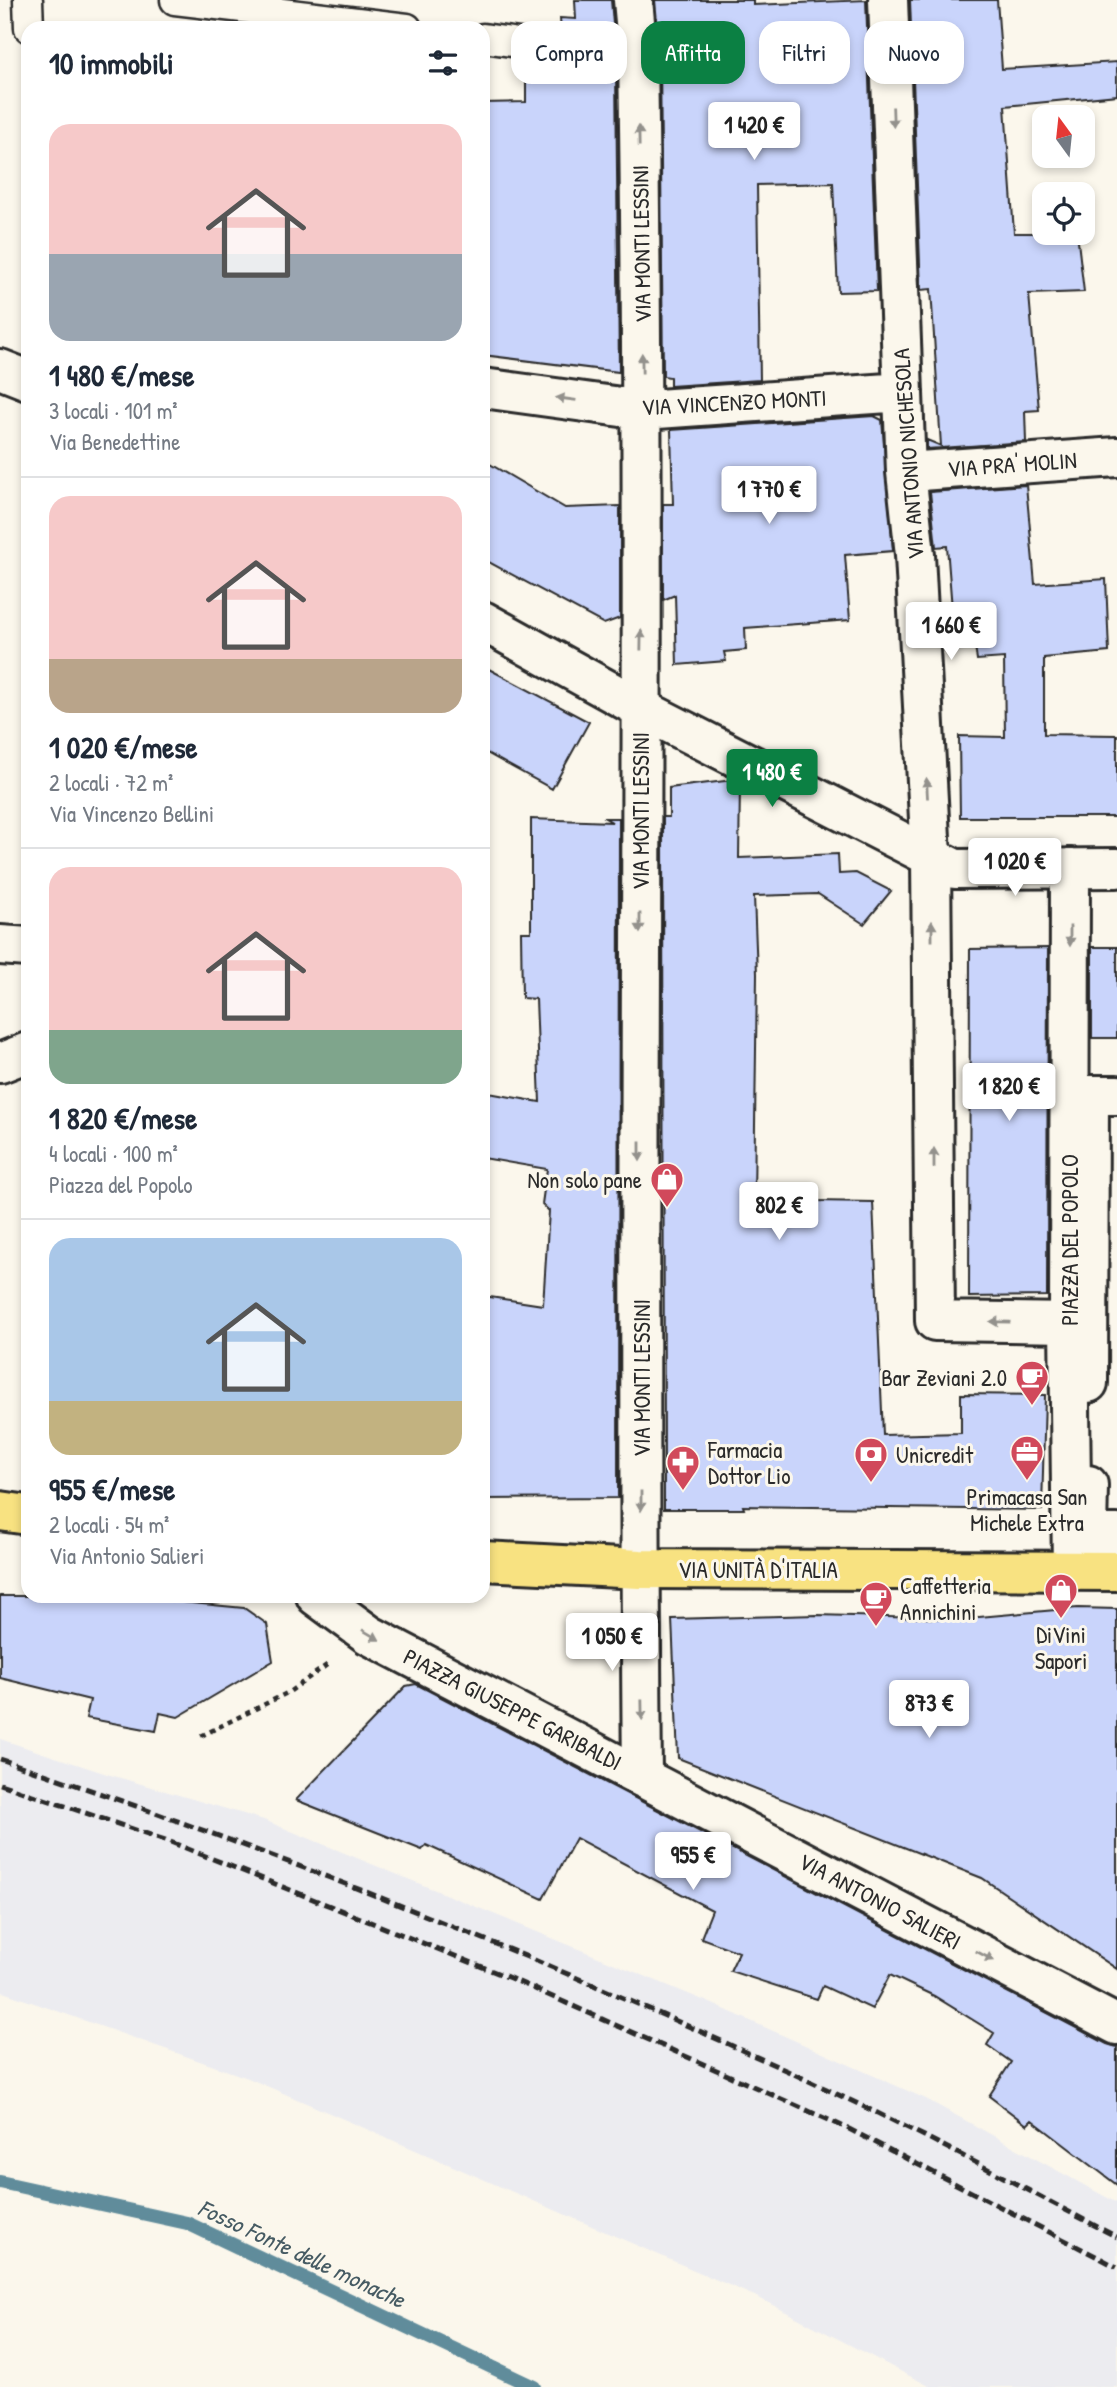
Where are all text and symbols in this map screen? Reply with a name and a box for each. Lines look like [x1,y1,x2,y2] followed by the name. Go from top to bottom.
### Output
[511,21,627,84] chip: Compra
[641,21,745,84] chip: Affitta
[759,21,850,84] chip: Filtri
[864,21,964,84] chip: Nuovo
[49,43,174,83] text: 10 immobili
[424,44,462,82] icon: filters
[689,102,819,162] pin: 1 420 €
[1032,105,1096,168] north arrow
[1032,105,1095,245] map controls
[887,106,899,128] one-way arrow
[724,109,784,140] text: 1 420 €
[633,124,645,146] one-way arrow
[624,165,658,323] street label: VIA MONTI LESSINI
[193,170,319,296] icon: home
[1032,182,1095,245] button: locate
[885,347,931,561] street label: VIA ANTONIO NICHESOLA
[637,352,648,374] one-way arrow
[49,355,194,395] text: 1 480 €/mese
[641,382,827,422] street label: VIA VINCENZO MONTI
[555,393,577,404] one-way arrow
[49,395,178,426] text: 3 locali · 101 m²
[49,426,180,457] text: Via Benedettine
[946,444,1078,484] street label: VIA PRA' MOLIN
[704,466,834,526] pin: 1 770 €
[737,473,801,504] text: 1 770 €
[193,542,319,668] icon: home
[886,602,1016,662] pin: 1 660 €
[922,609,980,640] text: 1 660 €
[635,628,646,650] one-way arrow
[49,727,198,767] text: 1 020 €/mese
[625,732,656,890] street label: VIA MONTI LESSINI
[707,750,837,809] pin: 1 480 €
[743,756,801,787] text: 1 480 €
[49,767,173,798] text: 2 locali · 72 m²
[922,777,933,799] one-way arrow
[49,798,214,829] text: Via Vincenzo Bellini
[950,838,1080,898] pin: 1 020 €
[984,845,1046,876] text: 1 020 €
[634,912,646,934] one-way arrow
[193,913,319,1039] icon: home
[926,920,938,942] one-way arrow
[1064,926,1076,948] one-way arrow
[944,1064,1074,1123] pin: 1 820 €
[978,1070,1040,1101] text: 1 820 €
[49,1098,197,1138] text: 1 820 €/mese
[49,1138,178,1169] text: 4 locali · 100 m²
[634,1140,646,1162] one-way arrow
[928,1147,940,1169] one-way arrow
[1054,1154,1085,1326] street label: PIAZZA DEL POPOLO
[648,1160,686,1209] shop icon: Non solo pane
[528,1164,642,1195] place label: Non solo pane
[49,1169,193,1200] text: Piazza del Popolo
[730,1182,828,1242] pin: 802 €
[755,1189,803,1220] text: 802 €
[193,1284,319,1410] icon: home
[626,1299,657,1457] street label: VIA MONTI LESSINI
[989,1316,1011,1328] one-way arrow
[1013,1358,1051,1407] cafe icon: Bar Zeviani 2.0
[881,1362,1007,1393] place label: Bar Zeviani 2.0
[1008,1433,1046,1482] office icon: Primacasa San Michele Extra
[707,1434,790,1491] place label: Farmacia Dottor Lio
[852,1435,890,1484] bank icon: Unicredit
[896,1439,974,1470] place label: Unicredit
[664,1443,702,1492] pharmacy icon: Farmacia Dottor Lio
[49,1469,175,1509] text: 955 €/mese
[967,1481,1087,1538] place label: Primacasa San Michele Extra
[635,1490,647,1512] one-way arrow
[49,1509,169,1540] text: 2 locali · 54 m²
[49,1540,204,1571] text: Via Antonio Salieri
[678,1554,838,1585] street label: VIA UNITÀ D'ITALIA
[900,1570,991,1627] place label: Caffetteria Annichini
[1042,1571,1080,1620] shop icon: DiVini Sapori
[857,1579,895,1628] cafe icon: Caffetteria Annichini
[547,1614,677,1673] pin: 1 050 €
[1035,1619,1087,1676] place label: DiVini Sapori
[582,1620,642,1651] text: 1 050 €
[362,1629,381,1641] one-way arrow
[399,1641,627,1777] street label: PIAZZA GIUSEPPE GARIBALDI
[880,1680,978,1740] pin: 873 €
[905,1687,953,1718] text: 873 €
[636,1700,648,1722] one-way arrow
[644,1832,742,1892] pin: 955 €
[671,1839,715,1870] text: 955 €
[794,1845,966,1957] street label: VIA ANTONIO SALIERI
[975,1950,995,1962] one-way arrow
[193,2191,412,2316] water label: Fosso Fonte delle monache

